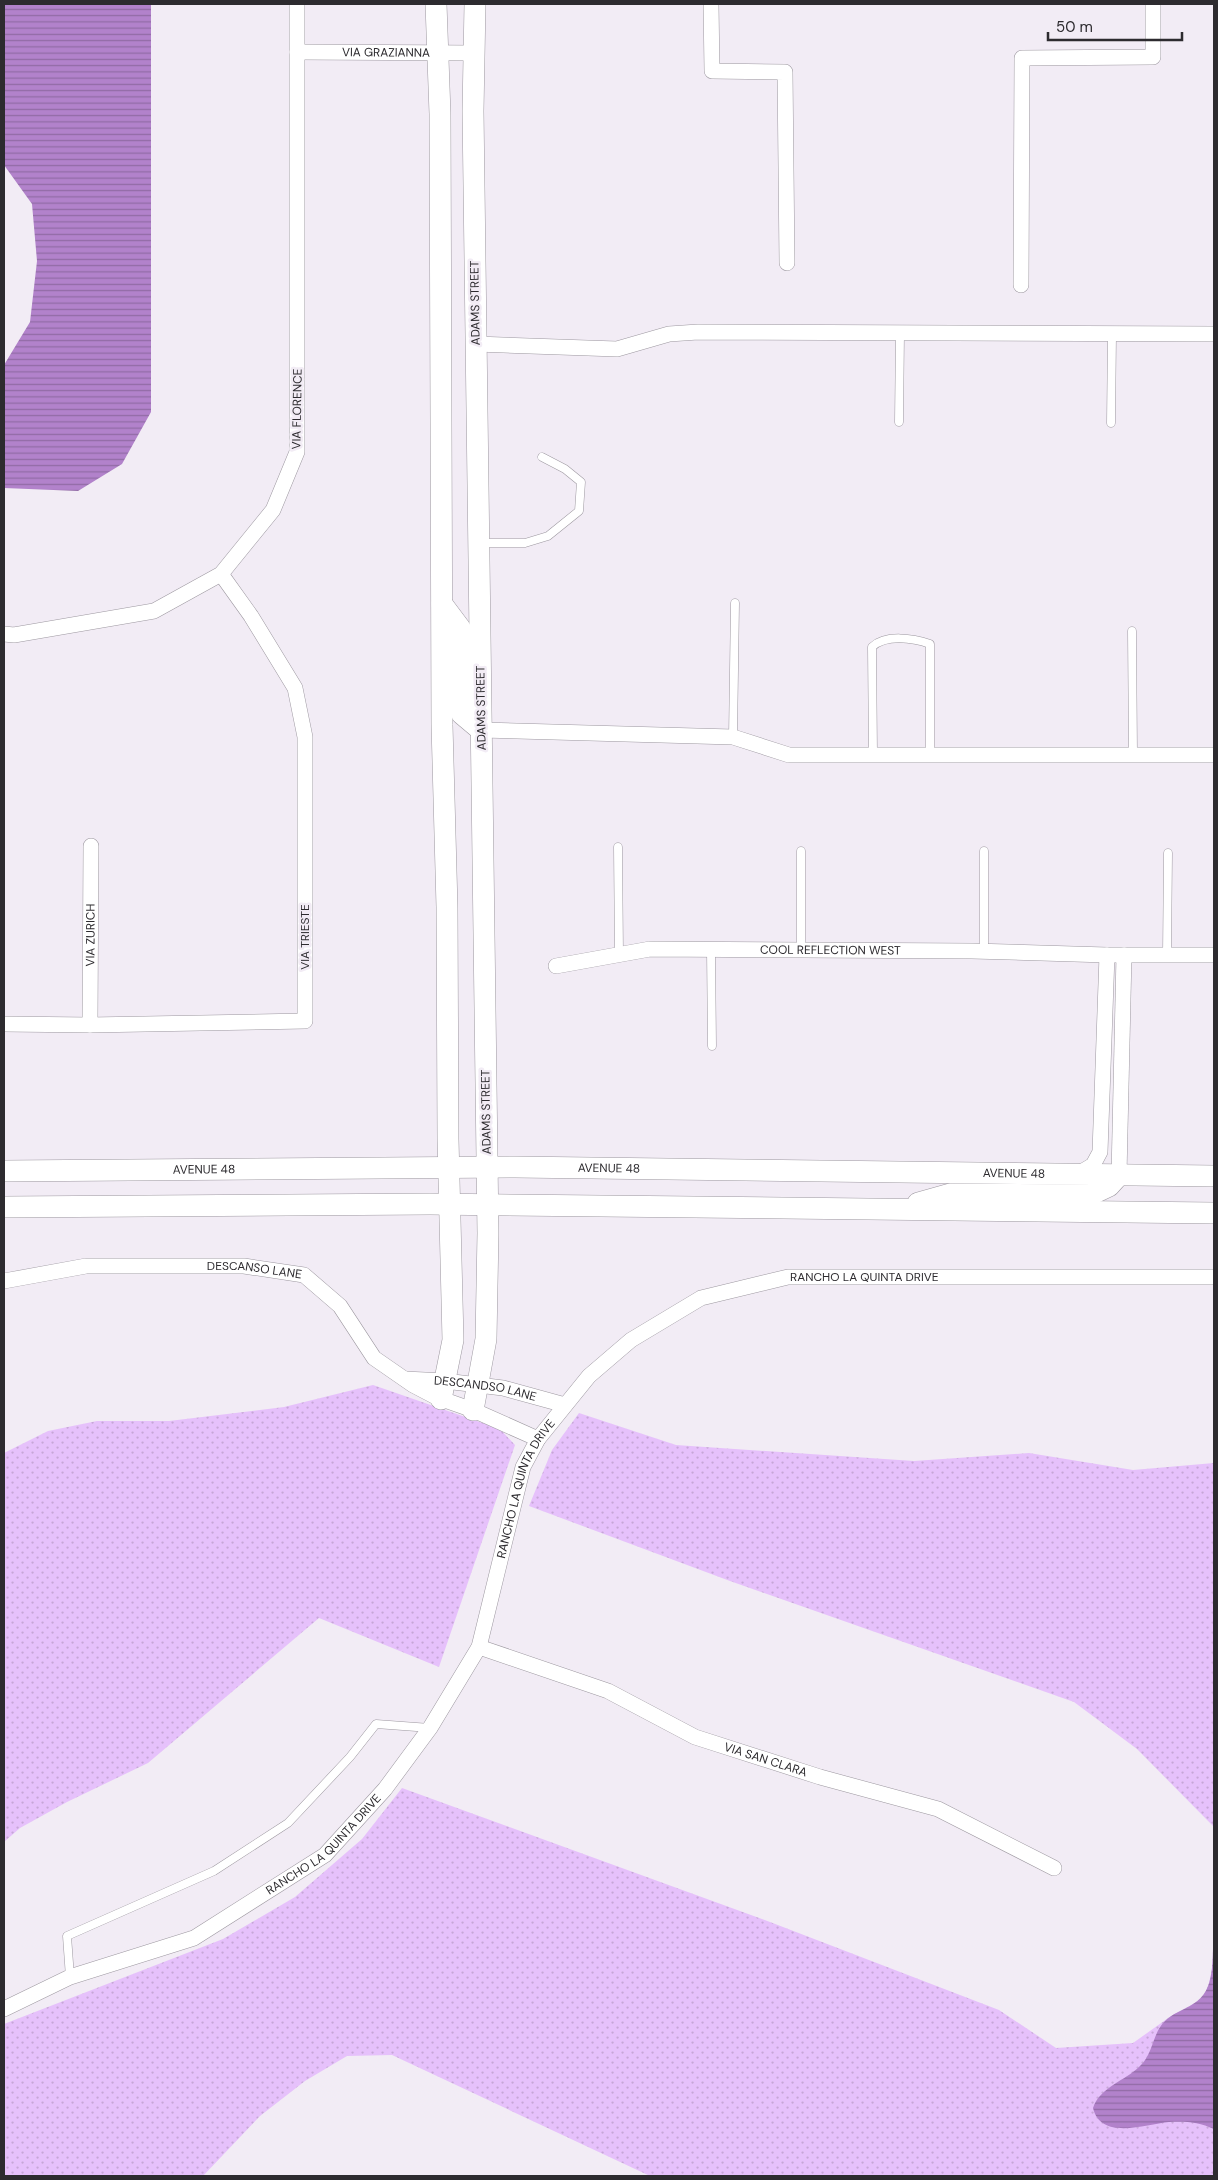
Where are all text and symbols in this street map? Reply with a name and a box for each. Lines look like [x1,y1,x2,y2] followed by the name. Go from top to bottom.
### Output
[1048,10,1182,42] scale bar
[1056,17,1093,37] text: 50 m
[342,44,430,61] street label: VIA GRAZIANNA
[466,260,484,346] street label: ADAMS STREET
[288,368,306,450] street label: VIA FLORENCE
[472,665,490,751] street label: ADAMS STREET
[82,903,99,967] street label: VIA ZURICH
[297,904,313,970] street label: VIA TRIESTE
[760,942,901,959] street label: COOL REFLECTION WEST
[477,1069,495,1155] street label: ADAMS STREET
[578,1160,640,1177] street label: AVENUE 48
[173,1161,235,1178] street label: AVENUE 48
[983,1165,1045,1182] street label: AVENUE 48
[207,1258,303,1283] street label: DESCANSO LANE
[790,1269,939,1285] street label: RANCHO LA QUINTA DRIVE
[434,1372,539,1405] street label: DESCANDSO LANE
[493,1416,559,1560] street label: RANCHO LA QUINTA DRIVE
[722,1739,809,1780] street label: VIA SAN CLARA
[263,1790,385,1899] street label: RANCHO LA QUINTA DRIVE

